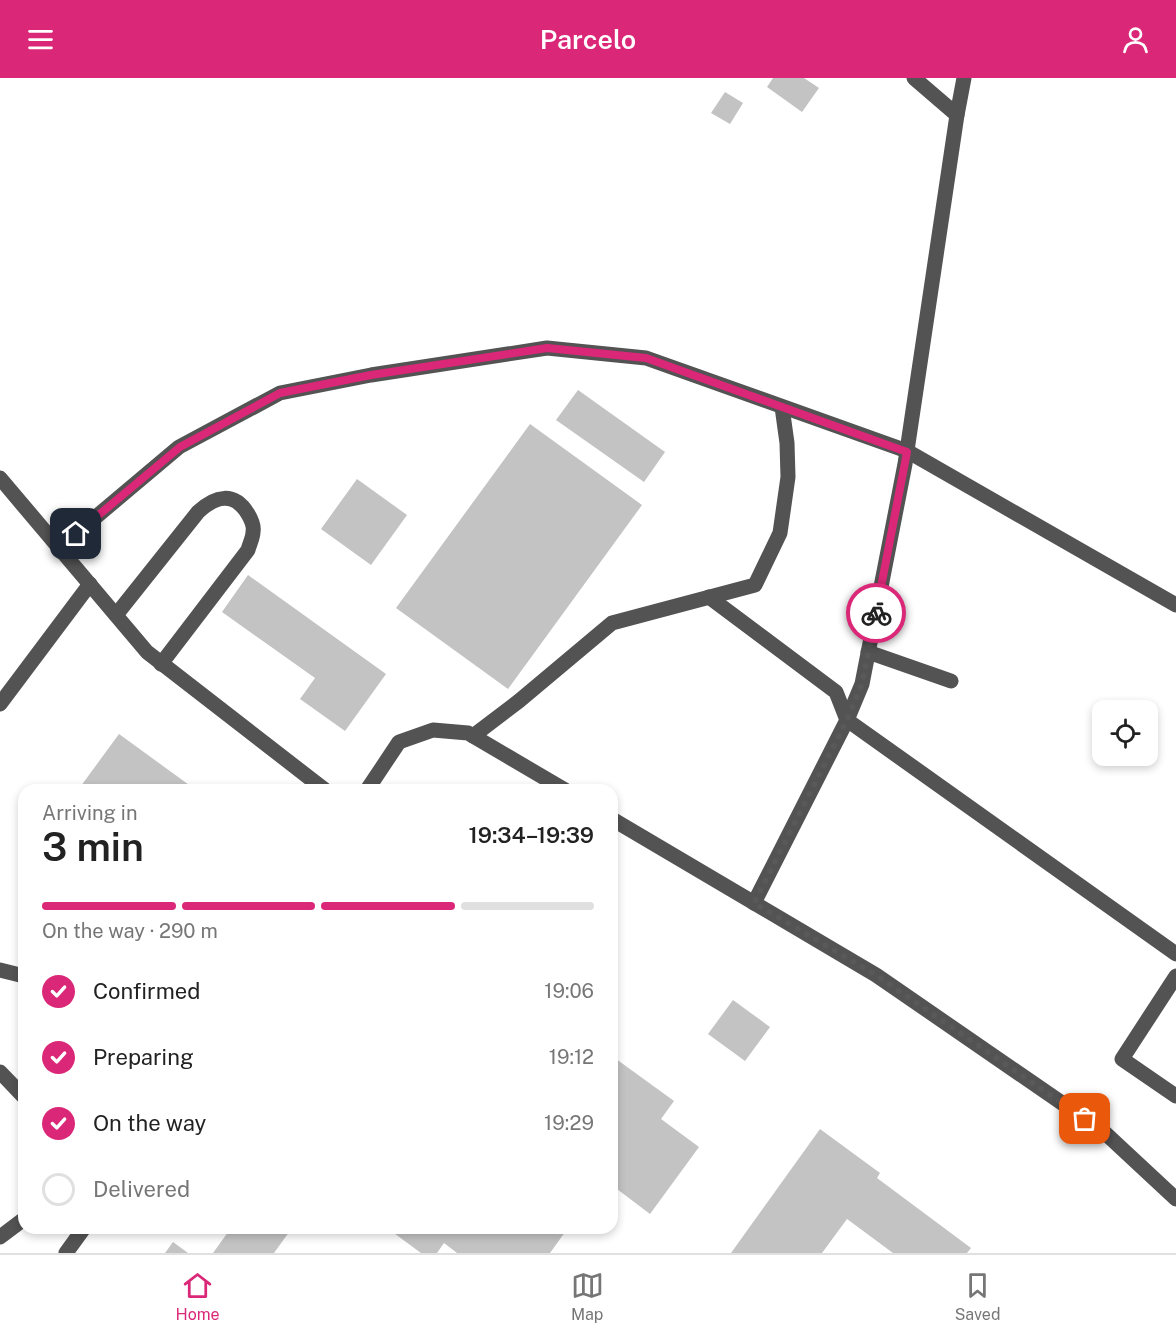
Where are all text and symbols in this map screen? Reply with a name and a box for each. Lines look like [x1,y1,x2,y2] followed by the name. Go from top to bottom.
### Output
[24,23,57,56] icon: menu
[540,23,636,55] text: Parcelo
[1119,23,1152,56] icon: person
[50,508,101,559] pin
[59,517,92,550] icon: home
[846,583,906,643] courier
[860,597,893,630] icon: bike
[1092,700,1158,766] map controls
[1092,700,1158,766] button: locate
[42,801,137,825] text: Arriving in
[469,822,594,848] text: 19:34–19:39
[42,824,144,870] text: 3 min
[42,919,218,943] text: On the way · 290 m
[42,975,75,1008] icon: check
[93,978,200,1004] text: Confirmed
[544,979,594,1003] text: 19:06
[42,1041,75,1074] icon: check
[93,1044,194,1070] text: Preparing
[549,1045,594,1069] text: 19:12
[1059,1093,1110,1144] pin
[1068,1102,1101,1135] icon: bag
[42,1107,75,1140] icon: check
[93,1110,206,1136] text: On the way
[544,1111,594,1135] text: 19:29
[93,1176,190,1202] text: Delivered
[176,1269,220,1324] tab: Home
[571,1269,604,1324] tab: Map
[955,1269,1000,1324] tab: Saved

